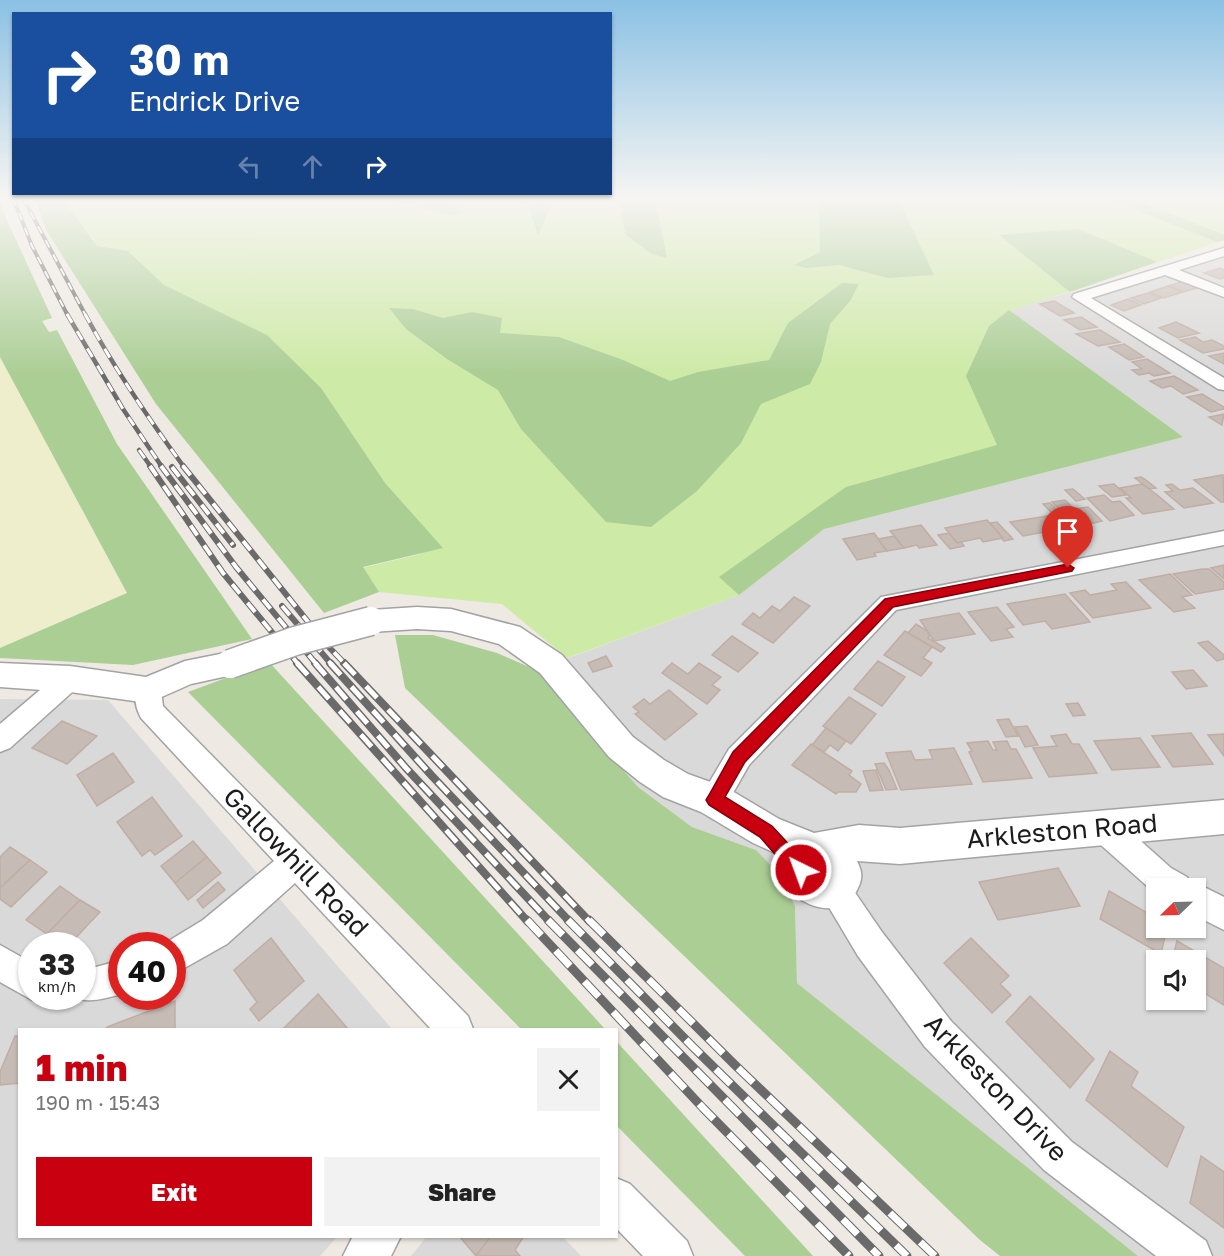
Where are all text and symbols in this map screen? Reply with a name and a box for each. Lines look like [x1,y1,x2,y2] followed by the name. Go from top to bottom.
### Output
[129,34,229,84] text: 30 m
[30,36,108,114] icon: right
[129,85,300,117] text: Endrick Drive
[233,150,266,183] icon: left
[296,150,329,183] icon: ahead
[359,150,392,183] icon: right
[1042,506,1093,568] pin
[1051,515,1084,548] icon: arrive
[217,781,375,943] street label: Gallowhill Road
[965,807,1159,854] street label: Arkleston Road
[769,838,833,902] position arrow
[1146,878,1206,938] north arrow
[1146,878,1206,1010] map controls
[108,932,186,1010] speed limit sign: 40
[39,946,75,982] text: 33
[1146,950,1206,1010] button: sound
[38,977,76,995] text: km/h
[918,1008,1074,1168] street label: Arkleston Drive
[36,1046,127,1089] text: 1 min
[537,1048,600,1111] button: close
[36,1090,160,1114] text: 190 m · 15:43
[36,1157,312,1226] button: Exit
[324,1157,600,1226] button: Share

